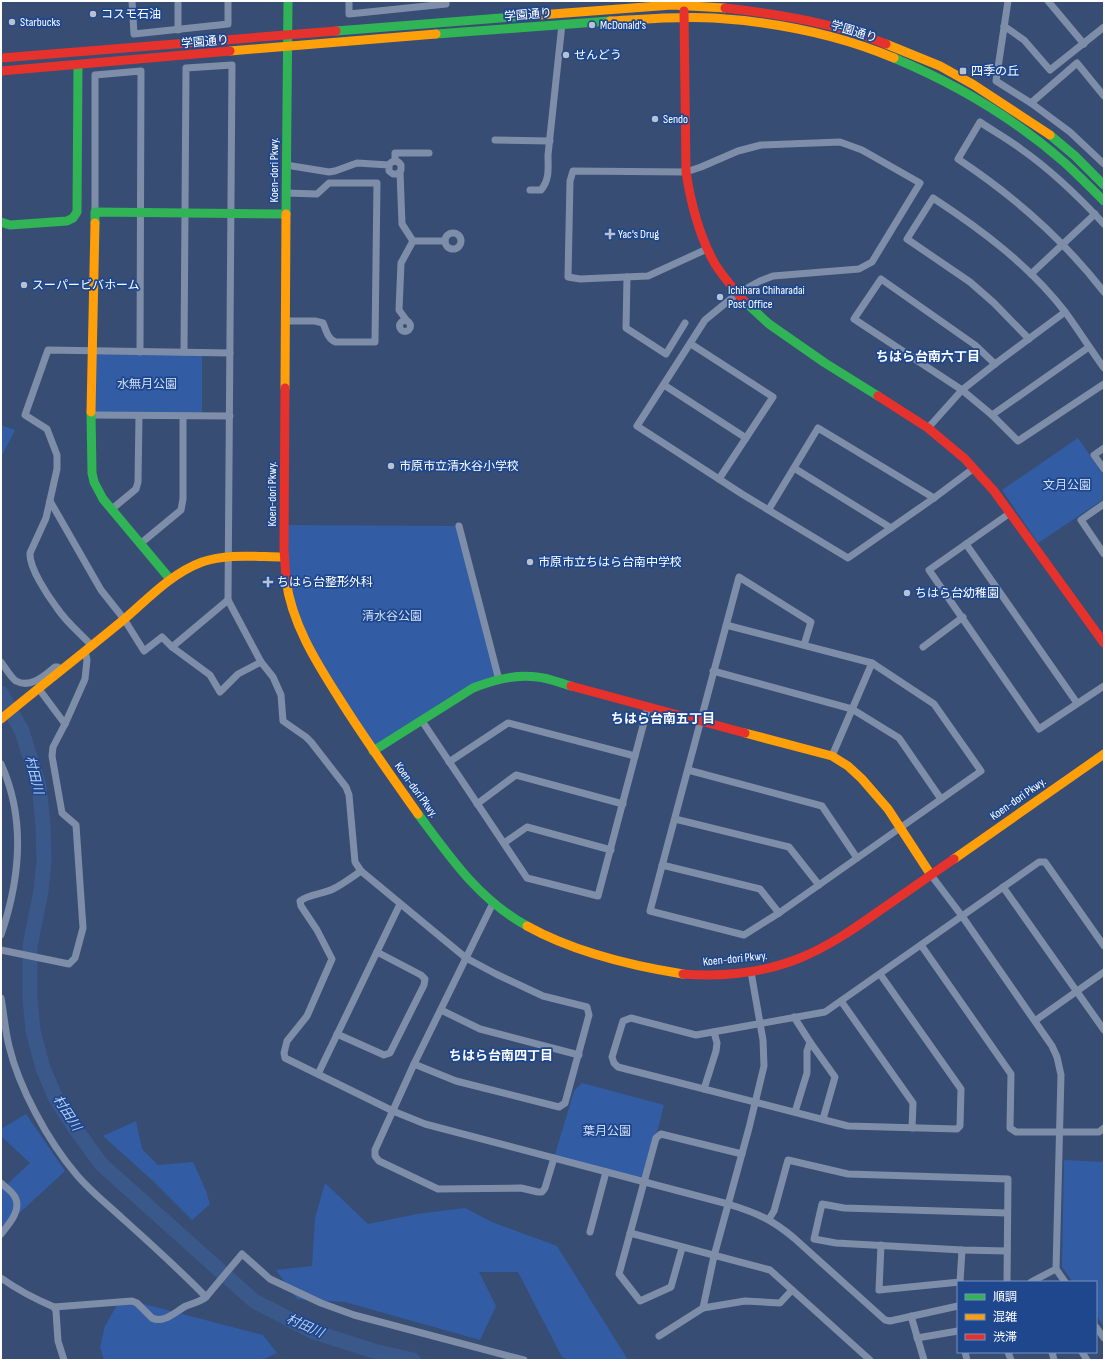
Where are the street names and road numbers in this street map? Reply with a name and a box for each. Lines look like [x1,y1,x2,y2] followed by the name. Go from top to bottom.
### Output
[503,5,553,25] street label: 学園通り
[829,18,879,46] street label: 学園通り
[180,32,230,52] street label: 学園通り
[267,138,282,202] street label: Koen-dori Pkwy.
[265,462,280,526] street label: Koen-dori Pkwy.
[391,759,441,821] street label: Koen-dori Pkwy.
[987,774,1049,824] street label: Koen-dori Pkwy.
[702,948,768,970] street label: Koen-dori Pkwy.

